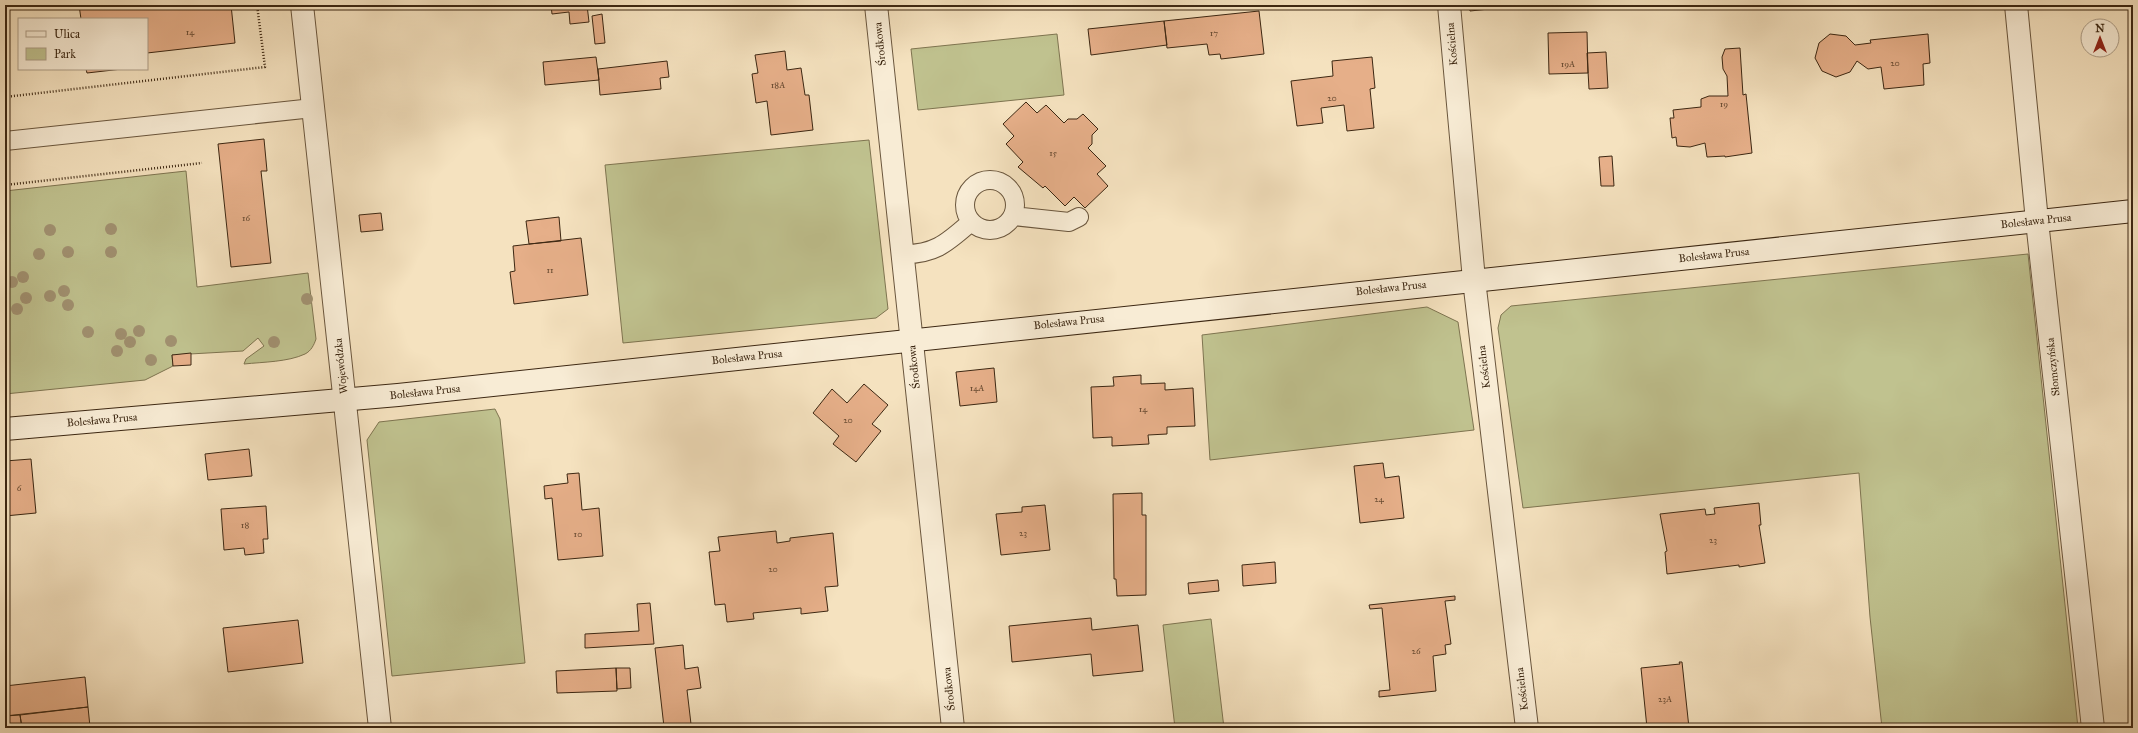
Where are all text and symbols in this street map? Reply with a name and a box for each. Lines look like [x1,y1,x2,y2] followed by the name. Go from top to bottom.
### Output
[18,18,148,70] legend
[2080,18,2120,58] north arrow
[870,21,889,67] street label: Środkowa
[1444,22,1460,66] street label: Kościelna
[2095,22,2105,35] text: N
[186,26,195,37] house number: 14
[54,27,81,41] text: Ulica
[1210,27,1218,38] house number: 17
[54,47,76,61] text: Park
[1890,57,1900,68] house number: 20
[1561,58,1575,69] house number: 19A
[771,79,785,90] house number: 18A
[1327,92,1337,103] house number: 20
[1720,98,1728,109] house number: 19
[1049,147,1058,158] house number: 15
[2000,211,2072,231] street label: Bolesława Prusa
[242,212,250,223] house number: 16
[1678,245,1750,265] street label: Bolesława Prusa
[546,264,554,275] house number: 11
[1355,278,1427,298] street label: Bolesława Prusa
[1033,312,1105,332] street label: Bolesława Prusa
[332,337,350,395] street label: Wojewódzka
[2043,337,2063,397] street label: Słomczyńska
[904,344,923,390] street label: Środkowa
[1475,344,1493,389] street label: Kościelna
[711,347,783,367] street label: Bolesława Prusa
[389,382,461,402] street label: Bolesława Prusa
[970,382,984,393] house number: 14A
[1139,403,1148,414] house number: 14
[66,410,138,430] street label: Bolesława Prusa
[843,414,853,425] house number: 20
[17,482,22,493] house number: 6
[1374,493,1385,504] house number: 24
[241,519,249,530] house number: 18
[1019,527,1027,538] house number: 23
[574,528,582,539] house number: 10
[1709,534,1717,545] house number: 23
[768,563,778,574] house number: 20
[1411,645,1421,656] house number: 26
[939,666,958,712] street label: Środkowa
[1513,666,1531,711] street label: Kościelna
[1658,693,1672,704] house number: 23A

